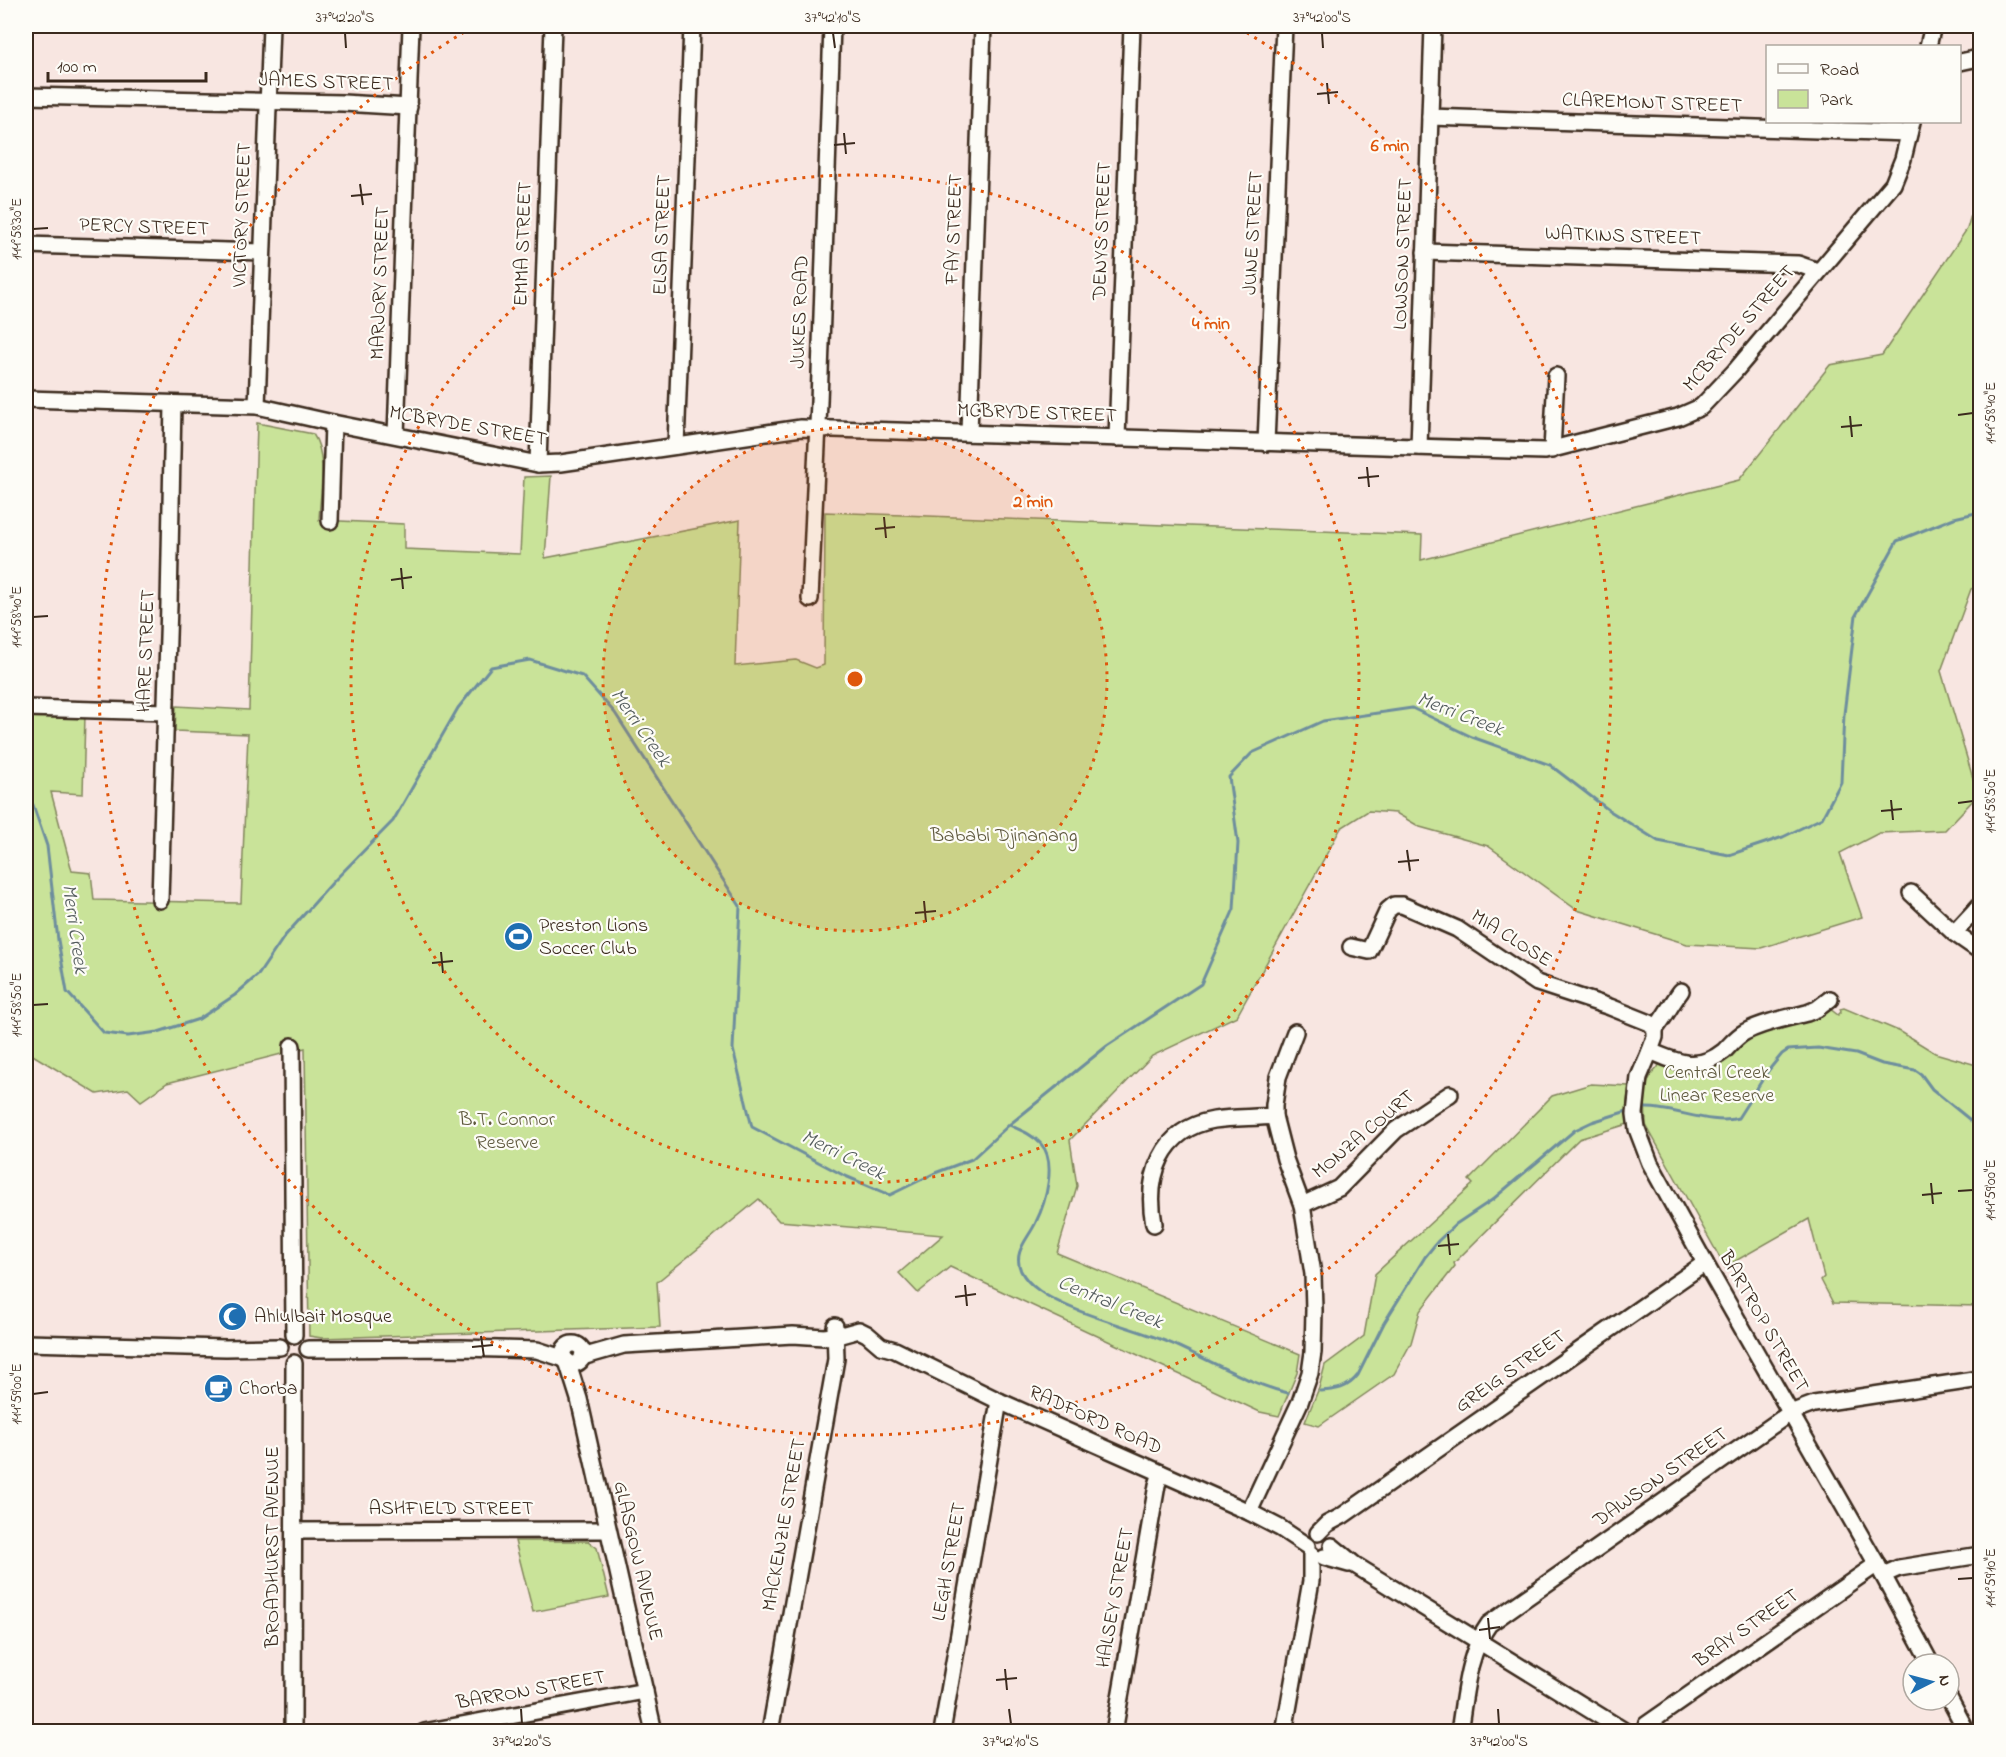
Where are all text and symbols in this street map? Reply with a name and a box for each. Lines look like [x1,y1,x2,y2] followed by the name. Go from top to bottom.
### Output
[316,7,375,29] text: 37°42'20"S
[805,7,861,29] text: 37°42'10"S
[1293,7,1351,29] text: 37°42'00"S
[48,45,206,83] scale bar
[1766,45,1961,123] legend
[57,55,97,81] text: 100 m
[1820,58,1859,84] text: Road
[258,66,394,100] street label: JAMES STREET
[1561,86,1743,122] street label: CLAREMONT STREET
[1820,88,1853,114] text: Park
[1371,134,1409,160] text: 6 min
[226,142,260,289] street label: VICTORY STREET
[1086,161,1120,302] street label: DENYS STREET
[1236,170,1272,296] street label: JUNE STREET
[939,173,971,286] street label: FAY STREET
[646,174,680,296] street label: ELSA STREET
[1387,178,1421,330] street label: LOWSON STREET
[507,181,541,307] street label: EMMA STREET
[6,198,28,260] text: 144°58'30"E
[364,206,398,360] street label: MARJORY STREET
[79,211,209,245] street label: PERCY STREET
[1544,220,1702,254] street label: WATKINS STREET
[785,255,817,369] street label: JUKES ROAD
[1677,259,1803,399] street label: MCBRYDE STREET
[1192,312,1230,338] text: 4 min
[1980,382,2002,444] text: 144°58'40"E
[957,397,1117,431] street label: MCBRYDE STREET
[387,399,549,455] street label: MCBRYDE STREET
[1012,490,1053,516] text: 2 min
[6,586,28,648] text: 144°58'40"E
[130,589,164,713] street label: HARE STREET
[845,669,865,689] centre of rings
[602,682,679,774] water label: Merri Creek
[1412,685,1508,745] water label: Merri Creek
[1980,769,2002,833] text: 144°58'50"E
[929,822,1078,852] park label: Bababi Djinanang
[53,882,95,977] water label: Merri Creek
[1465,903,1557,975] street label: MIA CLOSE
[539,912,648,964] place label: Preston Lions Soccer Club
[502,921,534,953] sports icon: Preston Lions Soccer Club
[6,973,28,1037] text: 144°58'50"E
[1660,1059,1774,1111] park label: Central Creek Linear Reserve
[1306,1083,1422,1187] street label: MONZA COURT
[458,1106,556,1158] park label: B.T. Connor Reserve
[796,1123,891,1190] water label: Merri Creek
[1980,1159,2002,1221] text: 144°59'00"E
[1710,1245,1815,1398] street label: BARTROP STREET
[1053,1268,1168,1338] water label: Central Creek
[217,1301,249,1333] mosque icon: Ahlulbait Mosque
[254,1303,392,1332] place label: Ahlulbait Mosque
[1450,1323,1572,1421] street label: GREIG STREET
[6,1363,28,1425] text: 144°59'00"E
[202,1373,234,1405] cafe icon: Chorba
[239,1375,297,1404] place label: Chorba
[1024,1379,1166,1463] street label: RADFORD ROAD
[1587,1421,1734,1536] street label: DAWSON STREET
[756,1436,814,1614] street label: MACKENZIE STREET
[259,1446,288,1649] street label: BROADHURST AVENUE
[605,1478,669,1644] street label: GLASGOW AVENUE
[369,1495,533,1524] street label: ASHFIELD STREET
[925,1501,975,1623] street label: LEGH STREET
[1089,1526,1143,1670] street label: HALSEY STREET
[1980,1548,2002,1608] text: 144°59'10"E
[1688,1582,1805,1676] street label: BRAY STREET
[1901,1652,1961,1712] north arrow
[453,1664,608,1719] street label: BARRON STREET
[1931,1674,1956,1687] text: N
[493,1731,552,1753] text: 37°42'20"S
[983,1731,1039,1753] text: 37°42'10"S
[1470,1731,1528,1753] text: 37°42'00"S

